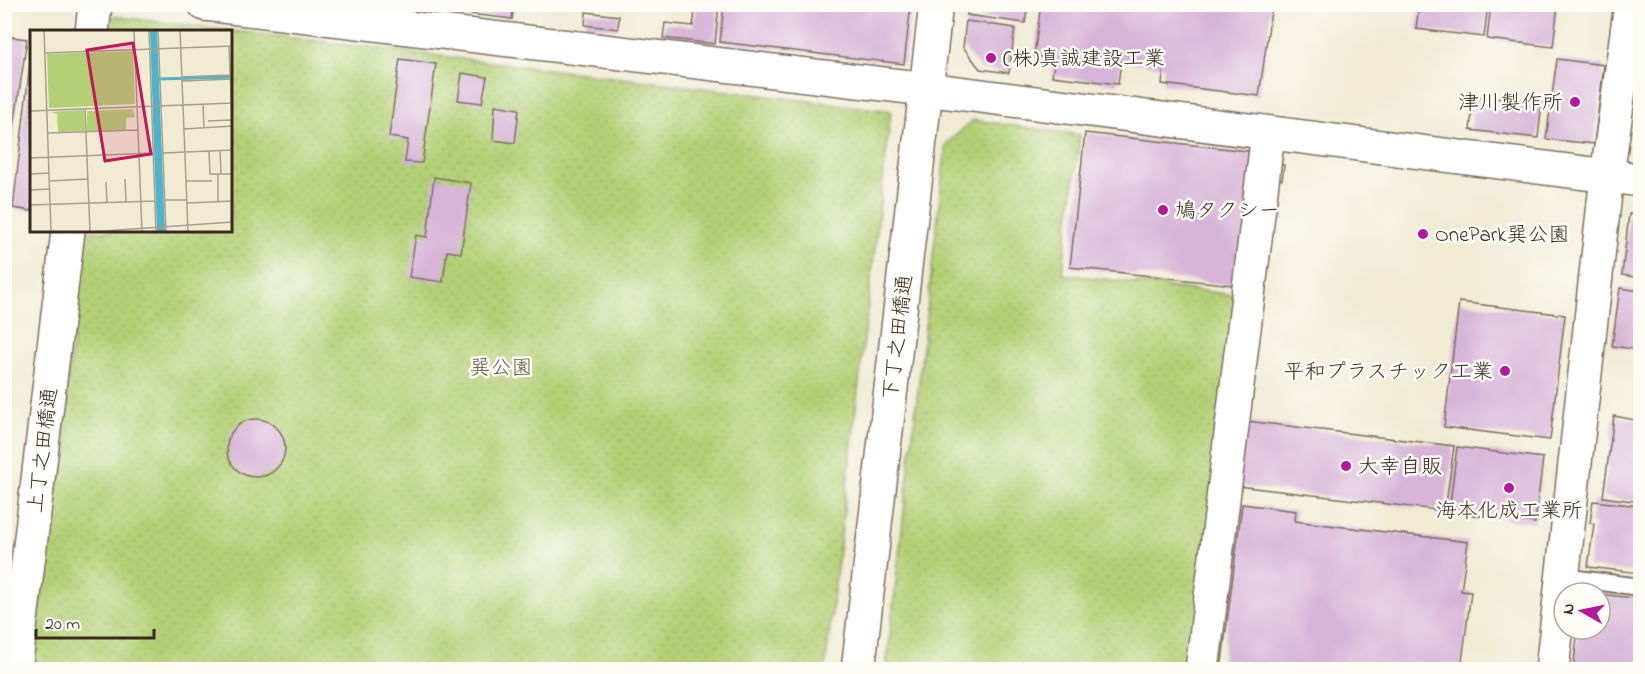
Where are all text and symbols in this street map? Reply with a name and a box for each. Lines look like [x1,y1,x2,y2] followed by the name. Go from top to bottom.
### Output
[30,30,232,232] inset map
[1003,45,1165,75] place label: (株)真誠建設工業
[984,51,998,65] marker: (株)真誠建設工業
[1458,89,1563,119] place label: 津川製作所
[1568,95,1582,109] marker: 津川製作所
[1175,197,1280,227] place label: 鳩タクシー
[1156,203,1170,217] marker: 鳩タクシー
[1435,221,1570,251] place label: OnePark巽公園
[1416,227,1430,241] marker: OnePark巽公園
[876,273,922,402] street label: 下丁之田橋通
[470,354,533,384] park label: 巽公園
[1283,358,1493,388] place label: 平和プラスチック工業
[1498,364,1512,378] marker: 平和プラスチック工業
[21,386,67,515] street label: 上丁之田橋通
[1358,453,1442,483] place label: 大幸自販
[1339,459,1353,473] marker: 大幸自販
[1502,481,1516,495] marker: 海本化成工業所
[1436,497,1583,527] place label: 海本化成工業所
[1552,581,1612,641] north arrow
[36,602,154,640] scale bar
[1556,602,1582,616] text: N
[45,612,80,638] text: 20 m

